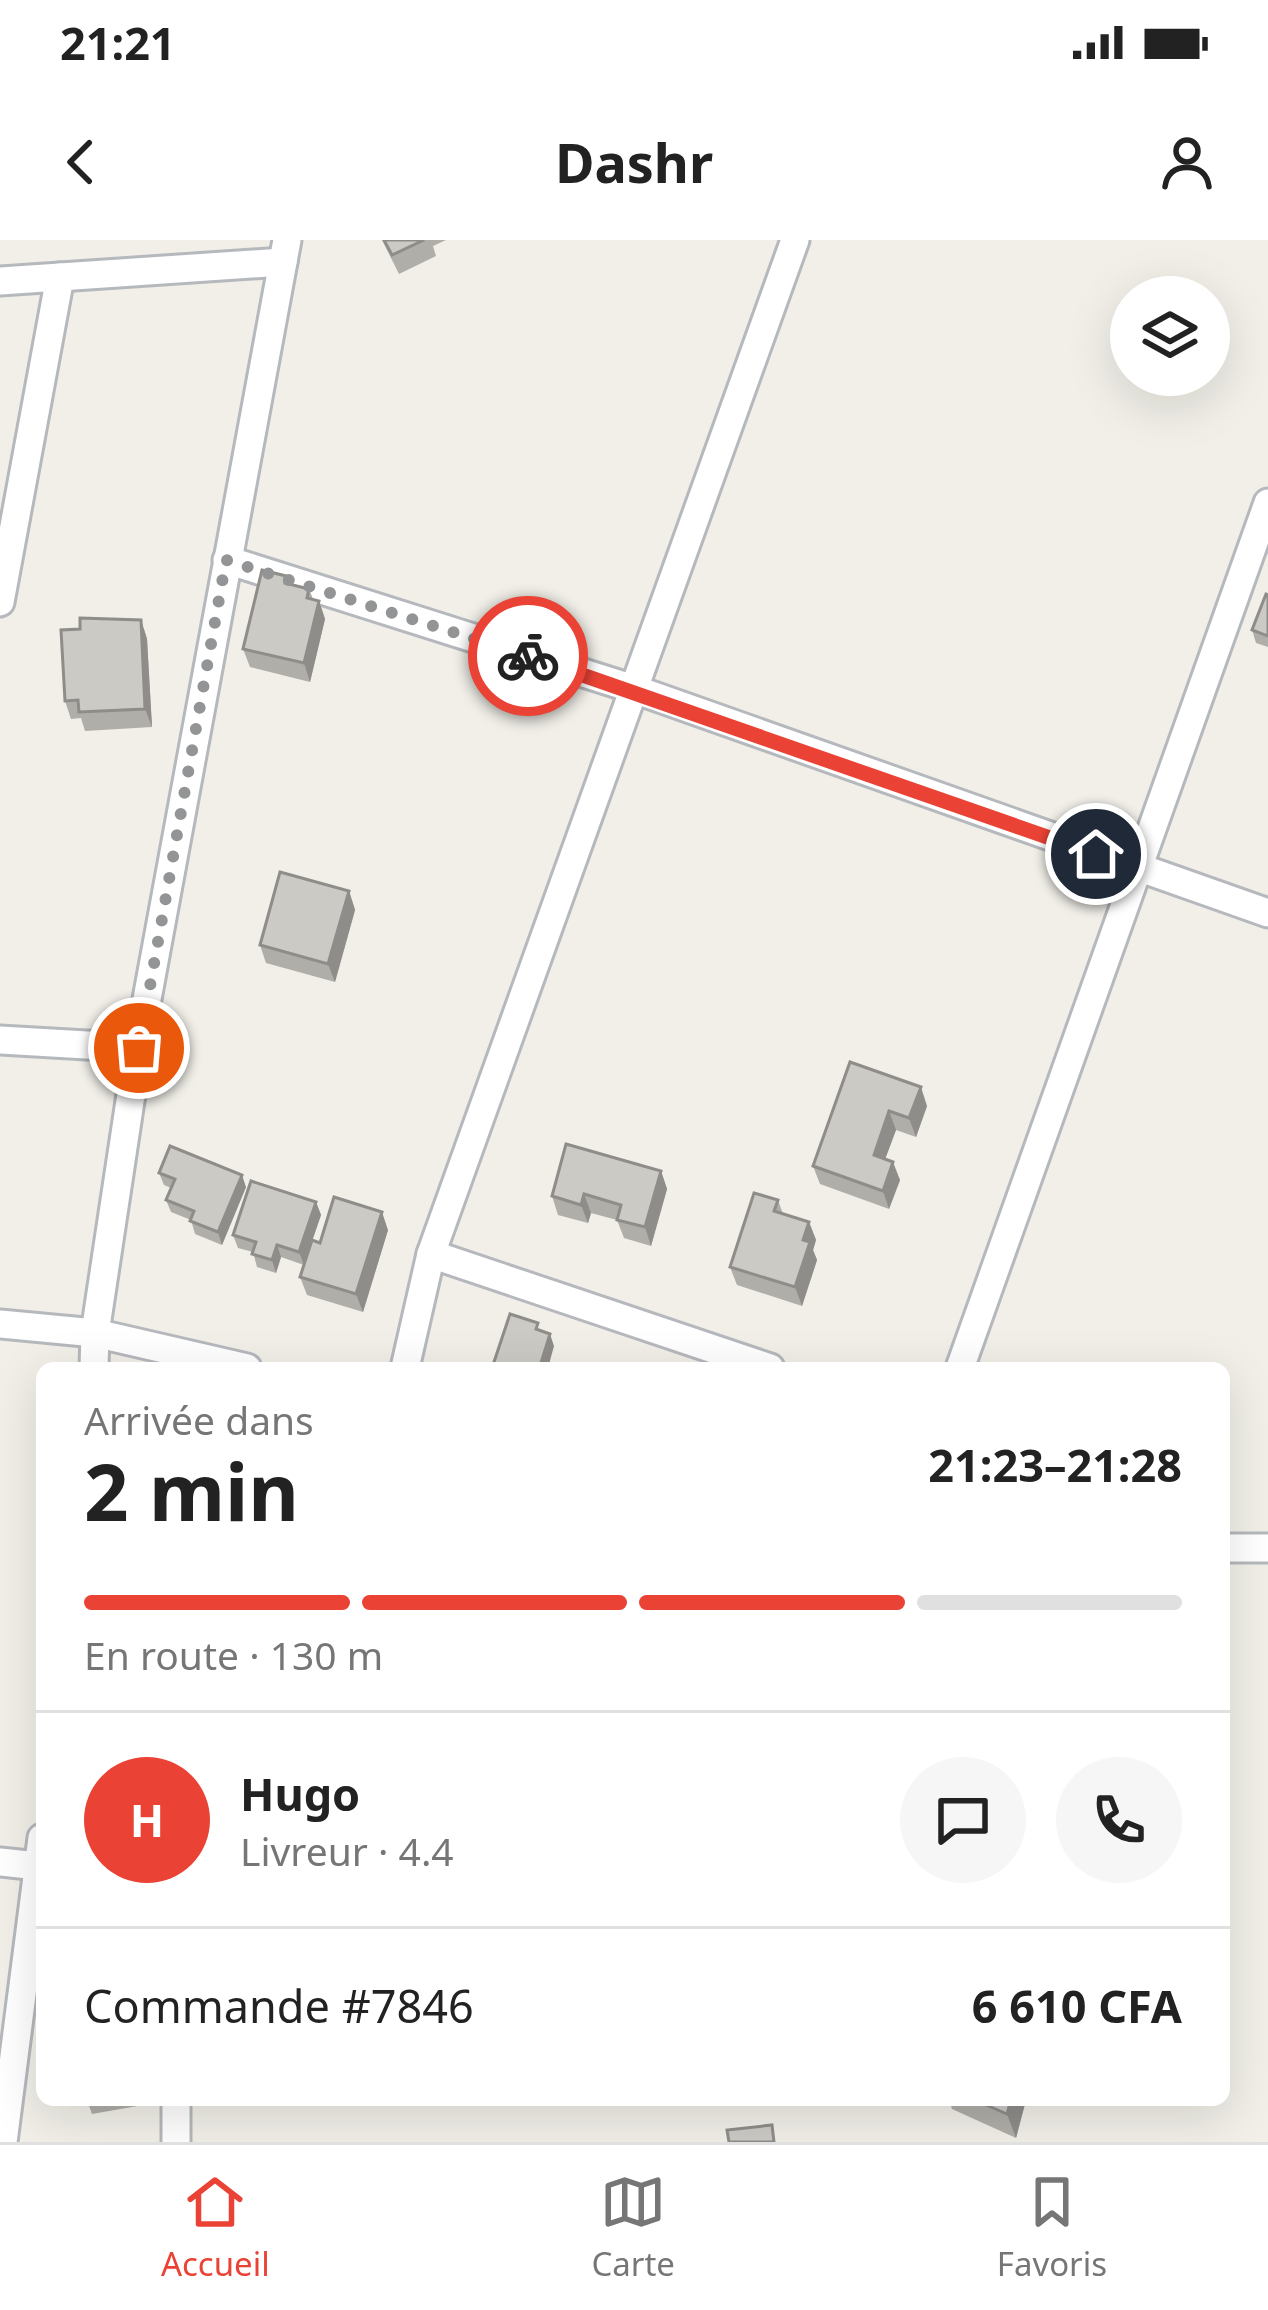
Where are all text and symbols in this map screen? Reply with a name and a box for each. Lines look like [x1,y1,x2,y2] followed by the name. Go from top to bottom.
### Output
[60,12,176,73] text: 21:21
[555,125,713,199] text: Dashr
[48,129,114,195] icon: back
[1154,129,1220,195] icon: person
[1110,276,1230,396] map controls
[1110,276,1230,396] button: layers
[468,596,588,716] courier
[495,623,561,689] icon: bike
[1045,803,1147,905] pin
[1063,821,1129,887] icon: home
[88,997,190,1099] pin
[106,1015,172,1081] icon: bag
[84,1393,314,1446] text: Arrivée dans
[928,1434,1182,1495] text: 21:23–21:28
[84,1438,299,1544] text: 2 min
[84,1628,383,1681] text: En route · 130 m
[900,1757,1026,1883] button: chat
[1056,1757,1182,1883] button: phone
[240,1763,360,1824] text: Hugo
[130,1789,164,1850] text: H
[240,1824,454,1877] text: Livreur · 4.4
[84,1975,474,2036] text: Commande #7846
[972,1975,1182,2036] text: 6 610 CFA
[161,2169,270,2286] tab: Accueil
[591,2169,675,2286] tab: Carte
[997,2169,1107,2286] tab: Favoris

